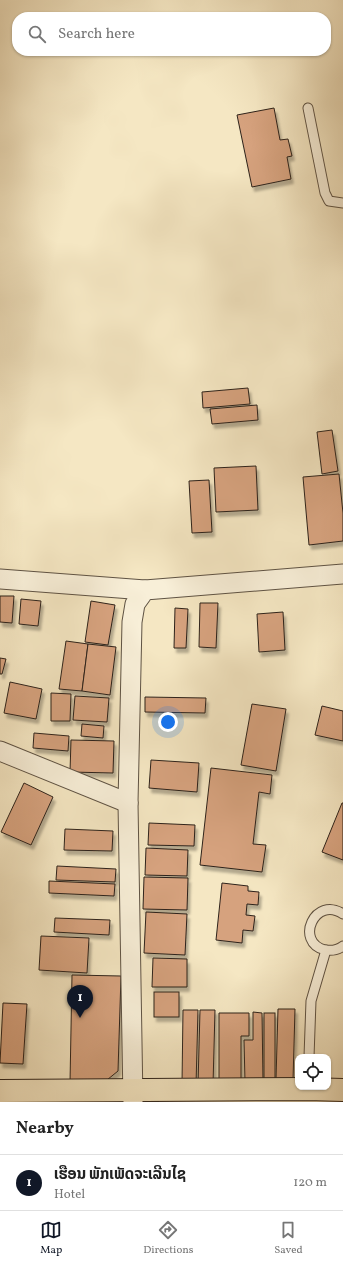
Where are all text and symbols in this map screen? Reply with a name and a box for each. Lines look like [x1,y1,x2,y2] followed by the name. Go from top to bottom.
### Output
[12,12,331,56] search box
[26,23,48,45] icon: search
[58,24,135,45] text: Search here
[158,712,178,732] your location
[67,985,93,1018] pin: 1
[295,1054,331,1090] map controls
[295,1054,331,1090] button: locate
[16,1117,74,1140] text: Nearby
[54,1165,186,1186] text: ເຮືອນ ພັກເພັດຈະເລີນໄຊ
[26,1174,32,1192] text: 1
[293,1174,327,1192] text: 120 m
[54,1186,85,1204] text: Hotel
[40,1219,62,1258] tab: Map
[143,1219,194,1258] tab: Directions
[274,1219,303,1258] tab: Saved

